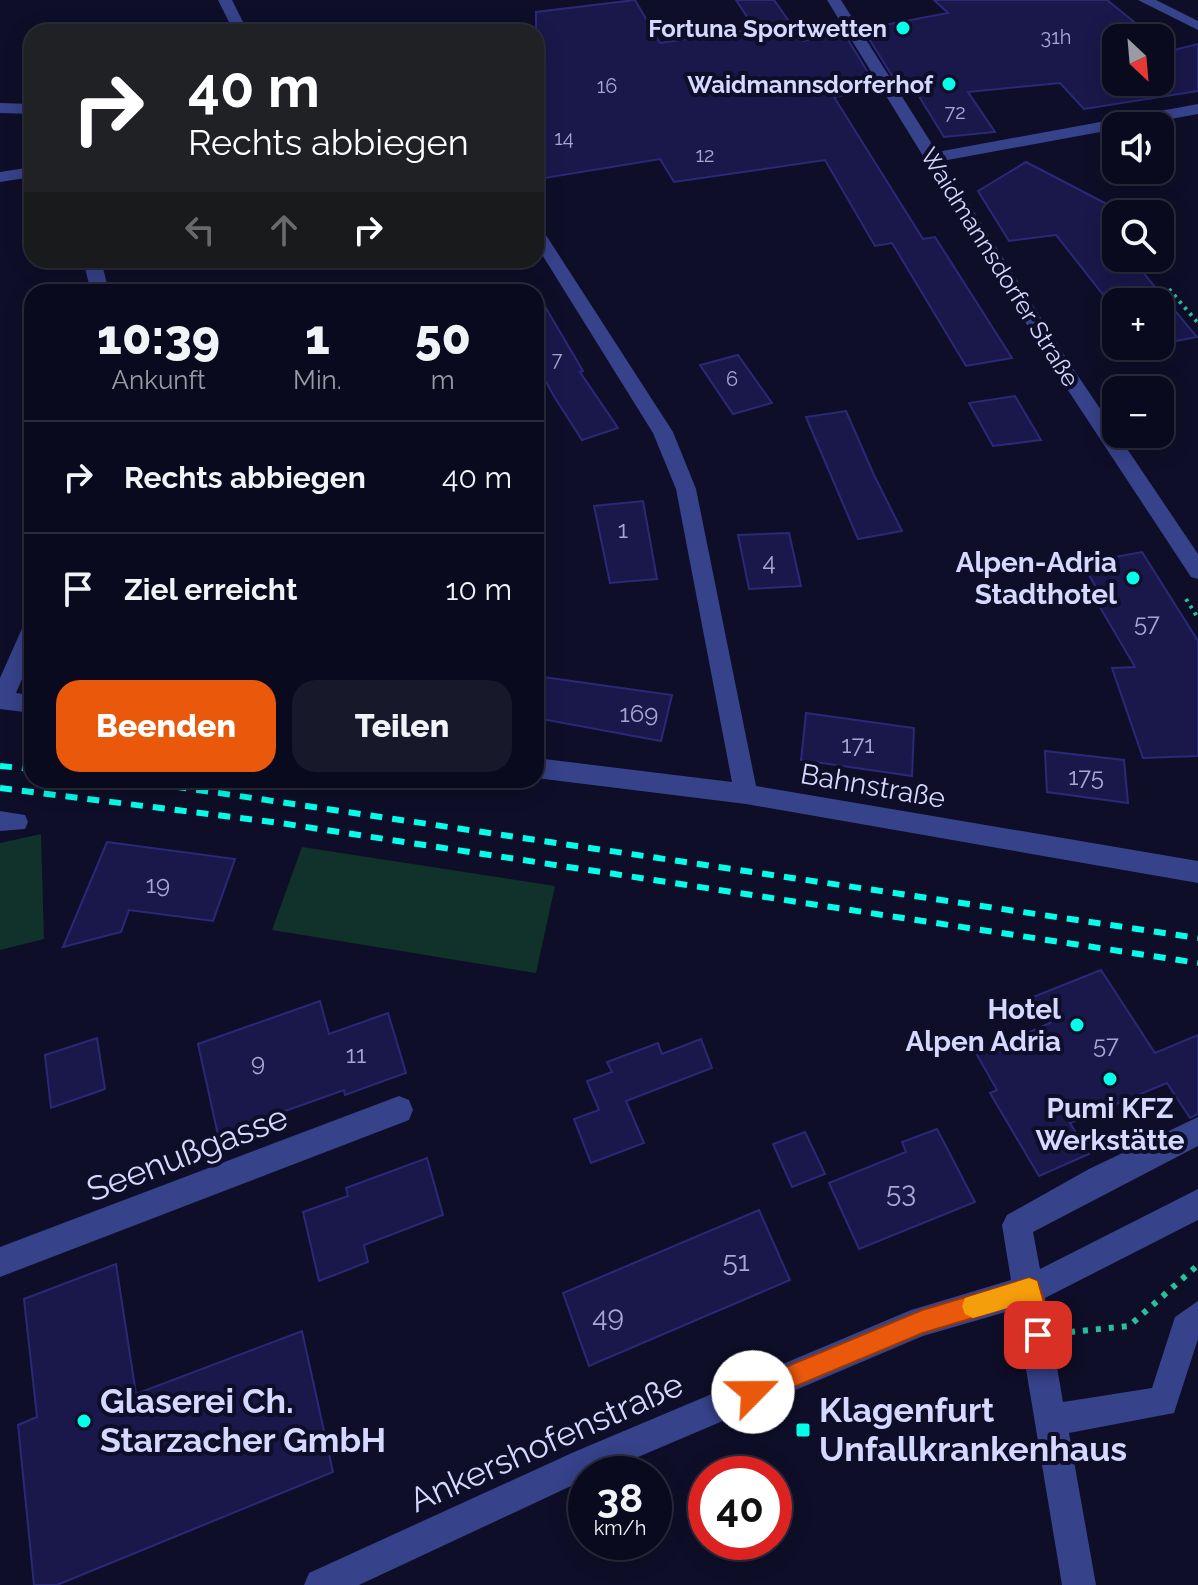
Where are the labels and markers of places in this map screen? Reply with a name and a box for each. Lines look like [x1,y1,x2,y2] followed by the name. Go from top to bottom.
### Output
[648,14,887,43] place label: Fortuna Sportwetten
[894,19,912,37] marker: Fortuna Sportwetten
[687,70,934,99] place label: Waidmannsdorferhof
[940,75,958,93] marker: Waidmannsdorferhof
[956,546,1117,611] place label: Alpen-Adria Stadthotel
[1124,569,1142,587] marker: Alpen-Adria Stadthotel
[906,993,1061,1058] place label: Hotel Alpen Adria
[1068,1016,1086,1034] marker: Hotel Alpen Adria
[1101,1070,1119,1088] marker: Pumi KFZ Werkstätte
[1035,1092,1185,1157] place label: Pumi KFZ Werkstätte
[1004,1301,1072,1369] pin
[100,1381,386,1460] place label: Glaserei Ch. Starzacher GmbH
[819,1390,1127,1469] place label: Klagenfurt Unfallkrankenhaus
[75,1412,93,1430] marker: Glaserei Ch. Starzacher GmbH
[794,1421,812,1439] marker: Klagenfurt Unfallkrankenhaus

